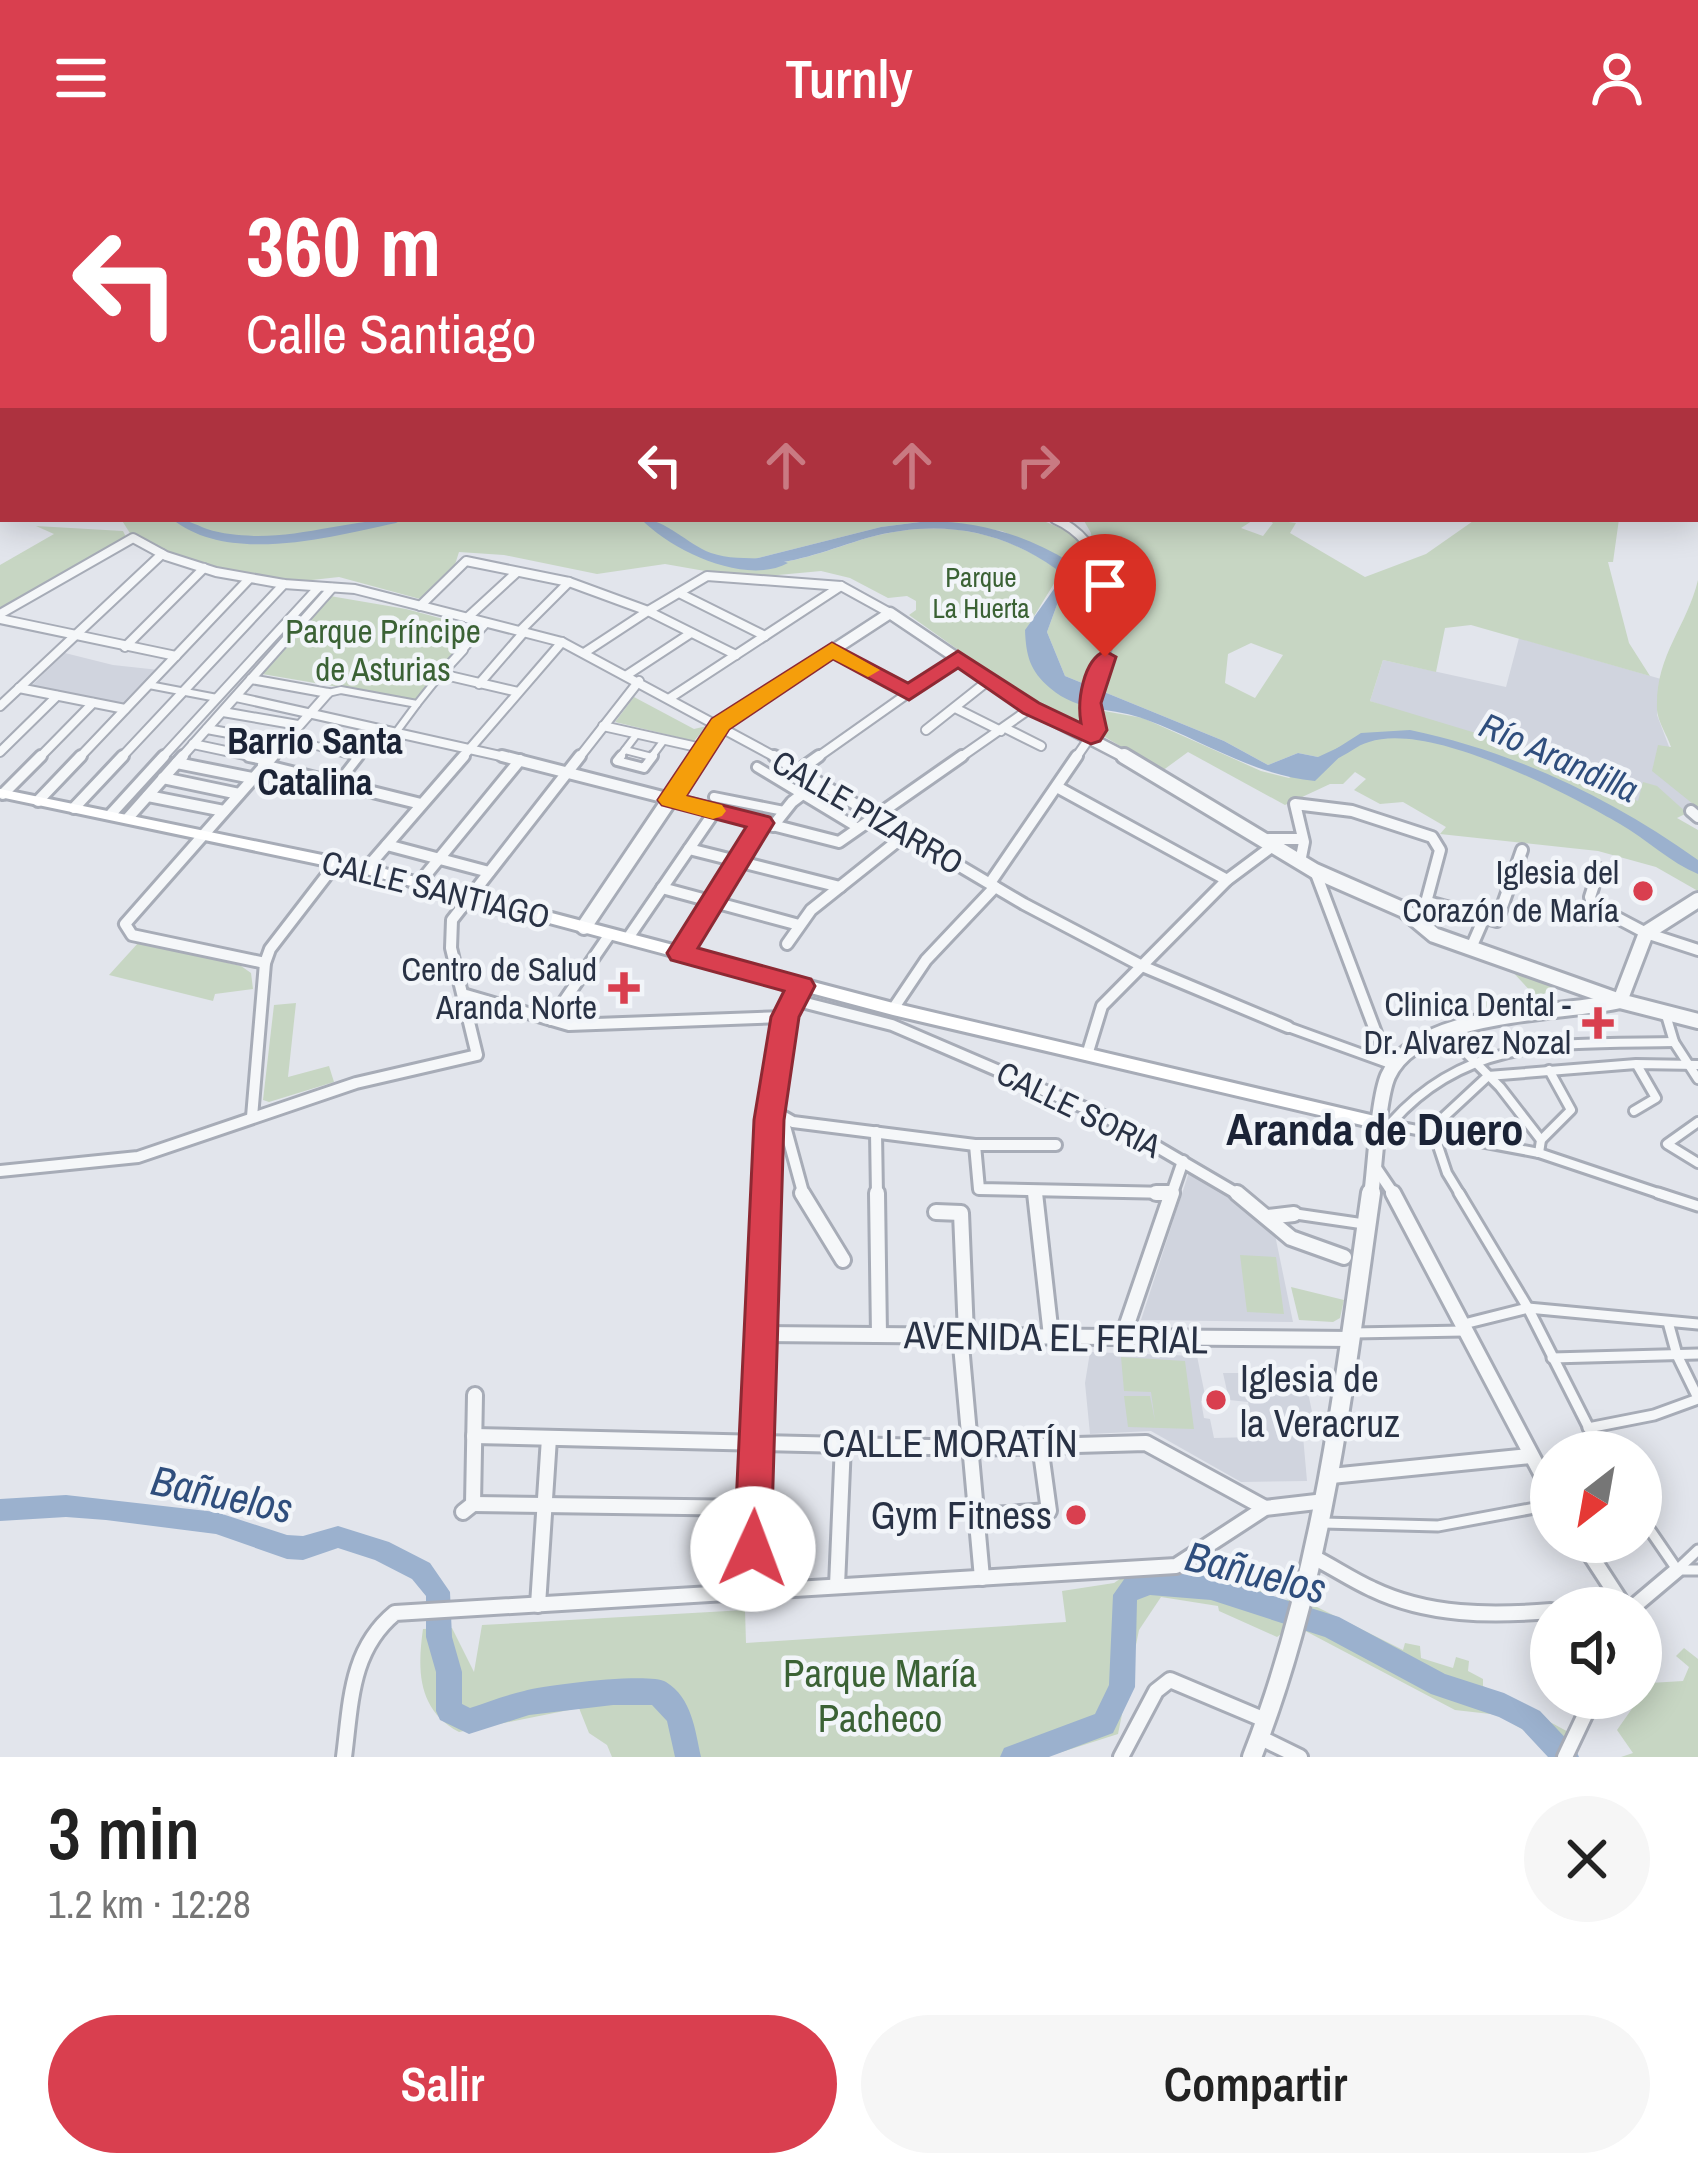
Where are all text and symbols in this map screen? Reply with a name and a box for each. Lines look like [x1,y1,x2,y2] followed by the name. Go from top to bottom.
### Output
[785,42,913,115] text: Turnly
[48,45,114,111] icon: menu
[1584,45,1650,111] icon: person
[246,189,441,302] text: 360 m
[48,204,204,360] icon: left
[246,297,536,370] text: Calle Santiago
[627,432,693,498] icon: left
[753,432,819,498] icon: ahead
[879,432,945,498] icon: ahead
[1005,432,1071,498] icon: right
[1054,534,1156,657] pin
[1072,552,1138,618] icon: arrive
[932,559,1030,626] park label: Parque La Huerta
[285,609,481,691] park label: Parque Príncipe de Asturias
[1472,701,1646,813] water label: Río Arandilla
[227,717,403,806] district label: Barrio Santa Catalina
[765,740,971,884] street label: CALLE PIZARRO
[318,839,554,939] street label: CALLE SANTIAGO
[1402,850,1619,932] place label: Iglesia del Corazón de María
[1630,878,1656,904] marker: Iglesia del Corazón de María
[401,947,597,1029] place label: Centro de Salud Aranda Norte
[608,972,640,1004] marker: Centro de Salud Aranda Norte
[1363,982,1571,1064] place label: Clinica Dental - Dr. Alvarez Nozal
[1582,1007,1614,1039] marker: Clinica Dental - Dr. Alvarez Nozal
[990,1050,1169,1168] street label: CALLE SORIA
[1226,1098,1524,1159] district label: Aranda de Duero
[903,1308,1209,1366] street label: AVENIDA EL FERIAL
[1240,1352,1400,1449] place label: Iglesia de la Veracruz
[1203,1387,1229,1413] marker: Iglesia de la Veracruz
[822,1417,1078,1469] street label: CALLE MORATÍN
[1530,1431,1662,1563] north arrow
[1530,1431,1662,1719] map controls
[146,1452,298,1536] water label: Bañuelos
[690,1486,816,1612] position arrow
[871,1489,1052,1541] place label: Gym Fitness
[1063,1502,1089,1528] marker: Gym Fitness
[1180,1527,1332,1617] water label: Bañuelos
[1530,1587,1662,1719] button: sound
[783,1647,977,1744] park label: Parque María Pacheco
[48,1784,200,1881] text: 3 min
[1524,1796,1650,1922] button: close
[48,1878,251,1930] text: 1.2 km · 12:28
[48,2015,837,2153] button: Salir
[861,2015,1650,2153] button: Compartir

